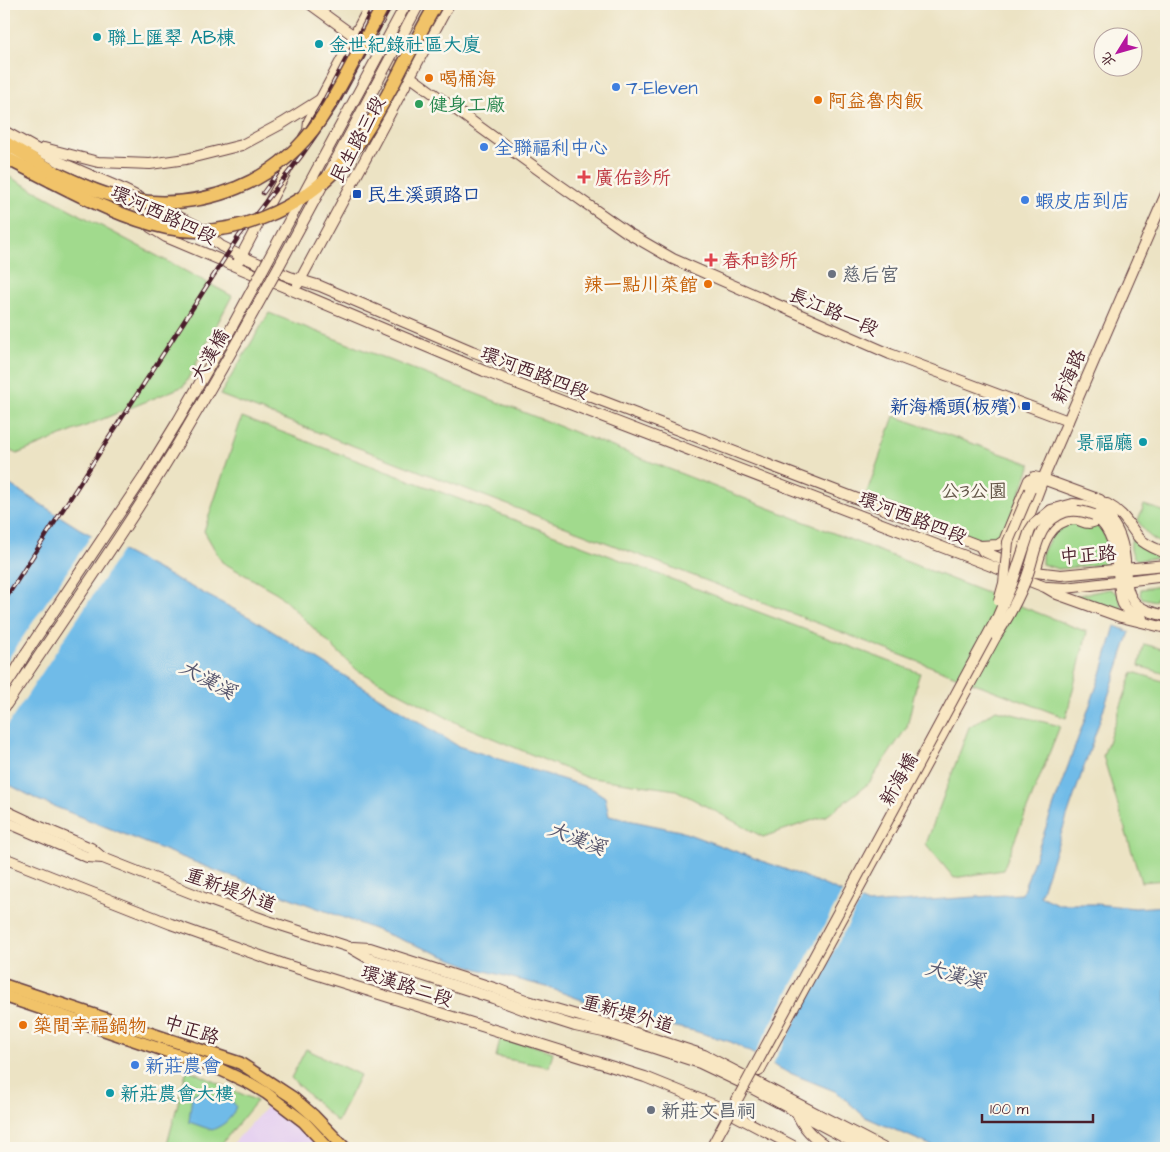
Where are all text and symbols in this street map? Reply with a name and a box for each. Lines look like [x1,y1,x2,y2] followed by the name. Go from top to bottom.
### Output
[107,25,235,52] place label: 聯上匯翠 AB棟
[1092,28,1142,78] north arrow
[91,31,103,43] marker: 聯上匯翠 AB棟
[329,32,481,59] place label: 金世紀錄社區大廈
[313,38,325,50] marker: 金世紀錄社區大廈
[1096,48,1121,71] text: 北
[439,66,496,93] place label: 喝桶海
[423,72,435,84] marker: 喝桶海
[626,75,698,102] place label: 7-Eleven
[610,81,622,93] marker: 7-Eleven
[828,88,923,115] place label: 阿益魯肉飯
[324,91,393,188] street label: 民生路三段
[429,92,505,119] place label: 健身工廠
[812,94,824,106] marker: 阿益魯肉飯
[413,98,425,110] marker: 健身工廠
[494,135,608,162] place label: 全聯福利中心
[478,141,490,153] marker: 全聯福利中心
[595,165,671,192] place label: 廣佑診所
[577,170,591,184] marker: 廣佑診所
[106,179,221,252] street label: 環河西路四段
[367,182,481,209] place label: 民生溪頭路口
[351,188,363,200] marker: 民生溪頭路口
[1035,188,1130,215] place label: 蝦皮店到店
[1019,194,1031,206] marker: 蝦皮店到店
[722,248,798,275] place label: 春和診所
[704,253,718,267] marker: 春和診所
[842,262,899,289] place label: 慈后宮
[826,268,838,280] marker: 慈后宮
[584,272,698,299] place label: 辣一點川菜館
[702,278,714,290] marker: 辣一點川菜館
[784,281,882,343] street label: 長江路一段
[184,324,236,387] street label: 大漢橋
[476,340,593,406] street label: 環河西路四段
[1046,345,1093,408] street label: 新海路
[890,394,1016,421] place label: 新海橋頭(板殯)
[1020,400,1032,412] marker: 新海橋頭(板殯)
[1076,430,1133,457] place label: 景福廳
[1137,436,1149,448] marker: 景福廳
[941,478,1007,505] park label: 公3公園
[854,485,971,551] street label: 環河西路四段
[1059,540,1117,571] street label: 中正路
[174,653,241,707] water label: 大漢溪
[874,748,925,811] street label: 新海橋
[544,815,611,863] water label: 大漢溪
[181,861,280,919] street label: 重新堤外道
[922,954,988,996] water label: 大漢溪
[357,959,456,1014] street label: 環漢路二段
[578,988,677,1041] street label: 重新堤外道
[160,1009,223,1052] street label: 中正路
[33,1013,147,1040] place label: 築間幸福鍋物
[17,1019,29,1031] marker: 築間幸福鍋物
[145,1053,221,1080] place label: 新莊農會
[129,1059,141,1071] marker: 新莊農會
[120,1081,234,1108] place label: 新莊農會大樓
[104,1087,116,1099] marker: 新莊農會大樓
[982,1092,1094,1124] scale bar
[661,1098,756,1125] place label: 新莊文昌祠
[990,1099,1029,1120] text: 100 m
[645,1104,657,1116] marker: 新莊文昌祠

